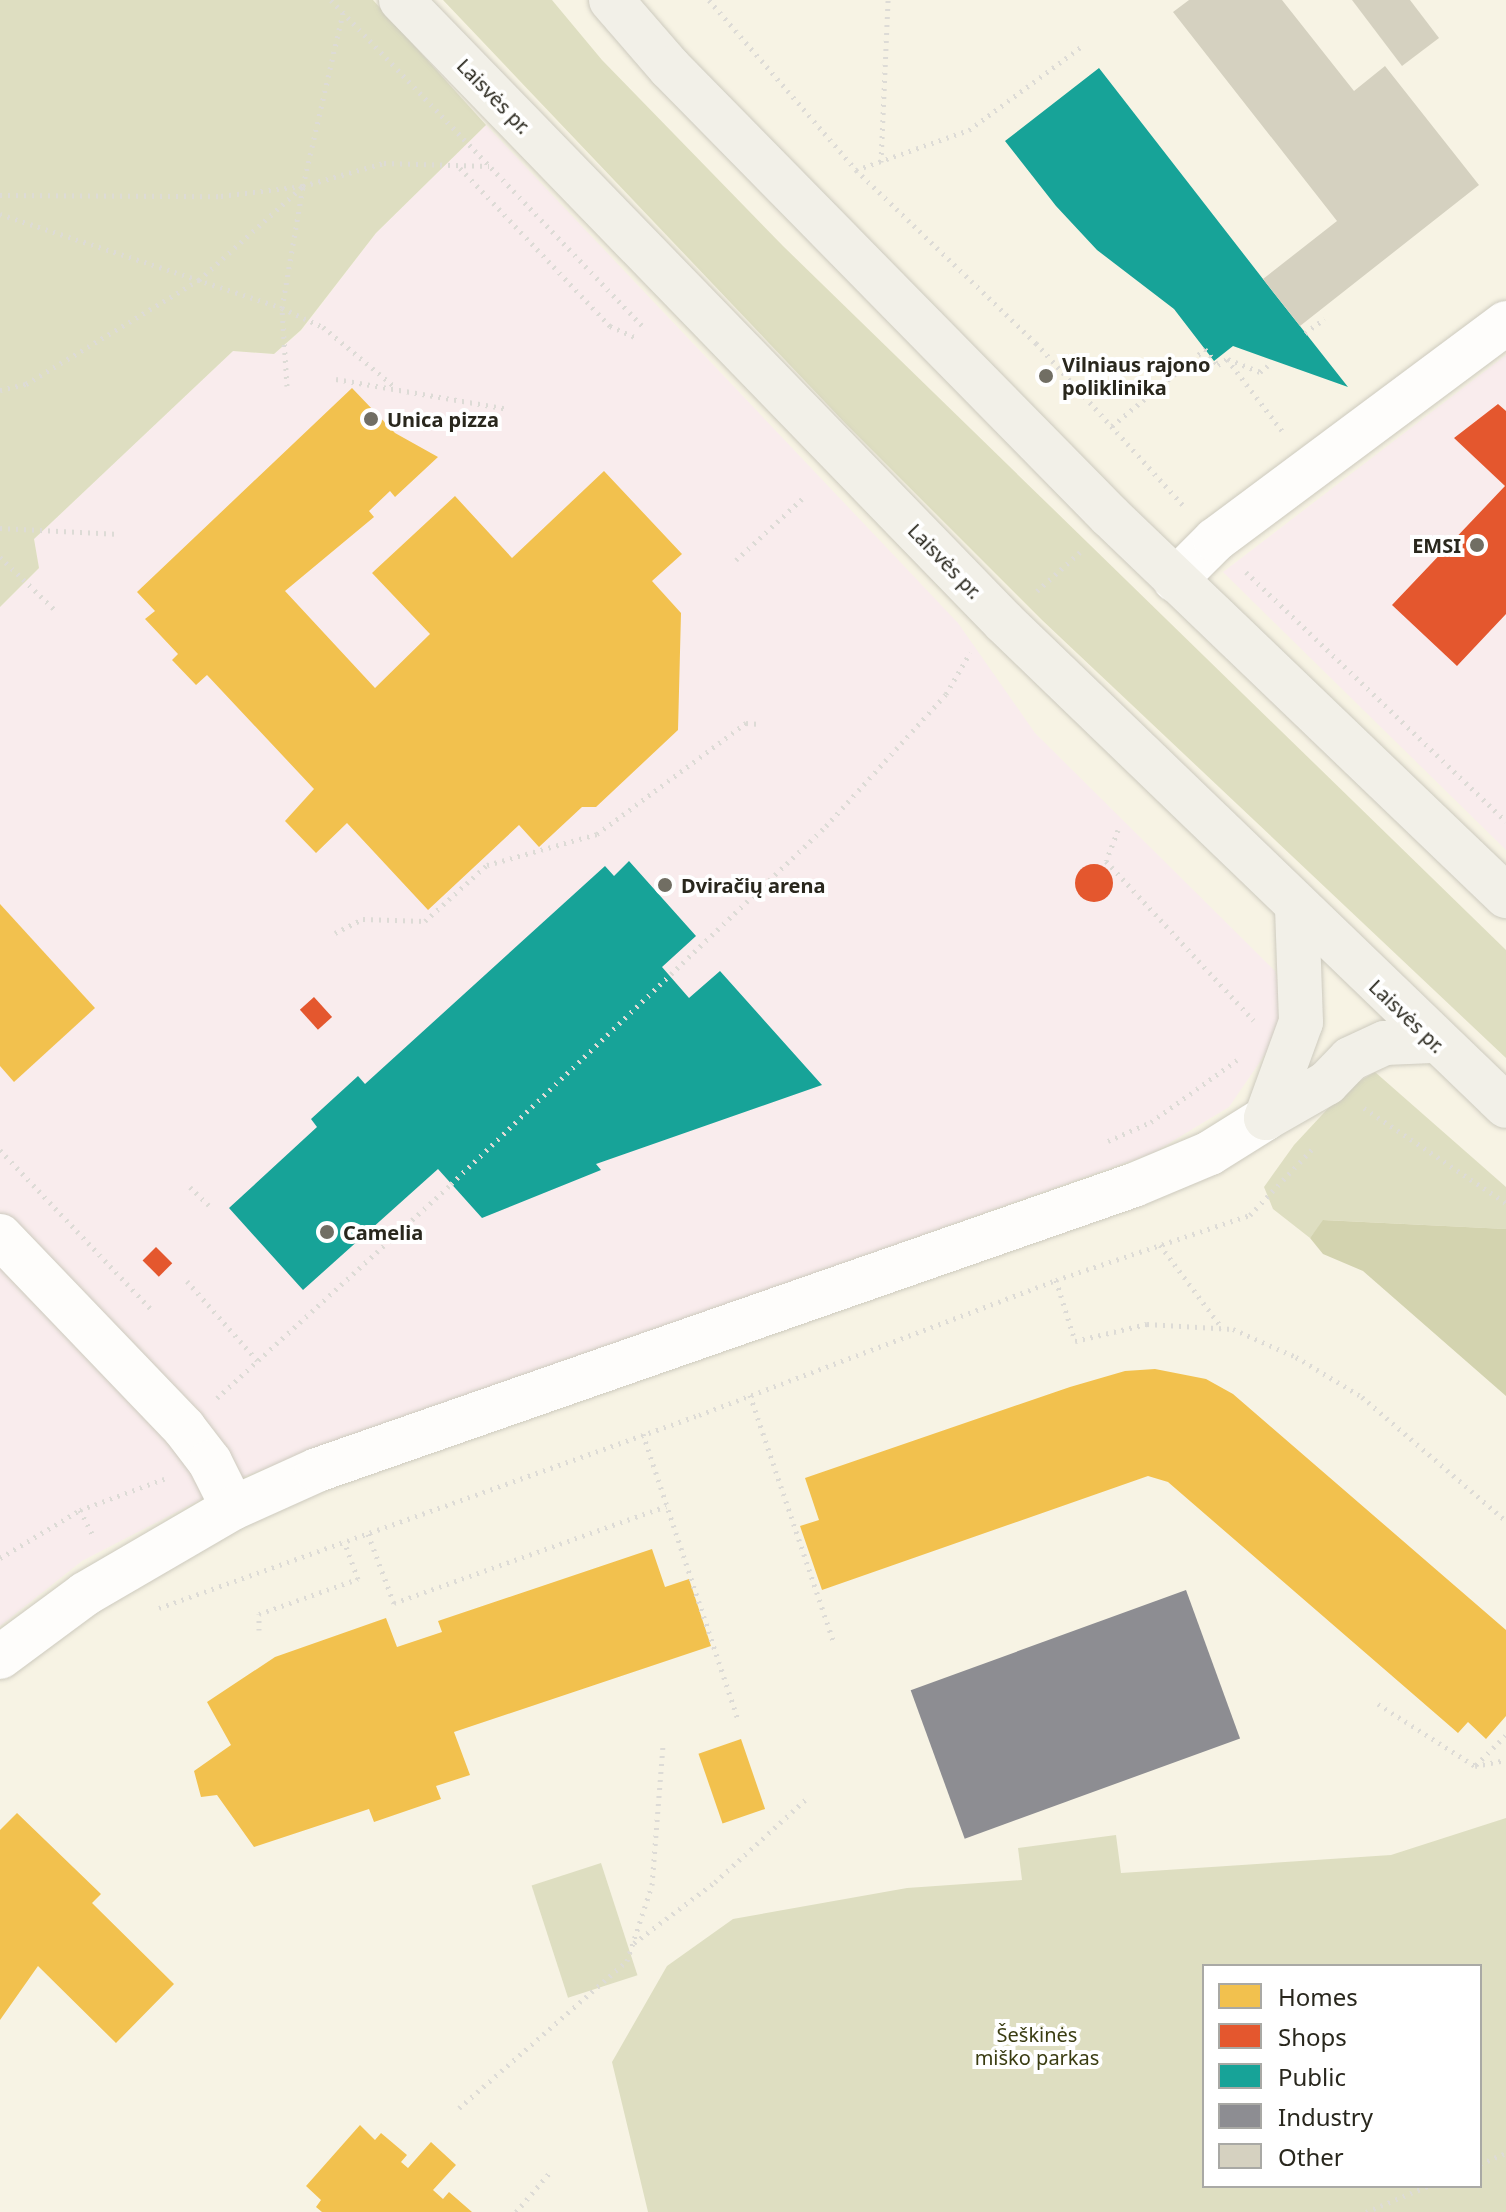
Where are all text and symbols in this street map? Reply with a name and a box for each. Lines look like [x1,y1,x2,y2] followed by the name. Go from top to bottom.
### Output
[452,53,536,139] street label: Laisvės pr.
[1062,352,1211,399] place label: Vilniaus rajono poliklinika
[1037,367,1055,385] marker: Vilniaus rajono poliklinika
[387,407,499,431] place label: Unica pizza
[362,410,380,428] marker: Unica pizza
[903,518,987,604] street label: Laisvės pr.
[1412,533,1461,557] place label: EMSI
[1468,536,1486,554] marker: EMSI
[681,873,825,897] place label: Dviračių arena
[656,876,674,894] marker: Dviračių arena
[1364,974,1450,1058] street label: Laisvės pr.
[343,1220,423,1244] place label: Camelia
[318,1223,336,1241] marker: Camelia
[1202,1964,1482,2188] legend
[1278,1980,1358,2013] text: Homes
[1278,2020,1347,2053] text: Shops
[975,2022,1099,2069] park label: Šeškinės miško parkas
[1278,2060,1346,2093] text: Public
[1278,2100,1373,2133] text: Industry
[1278,2140,1344,2173] text: Other

